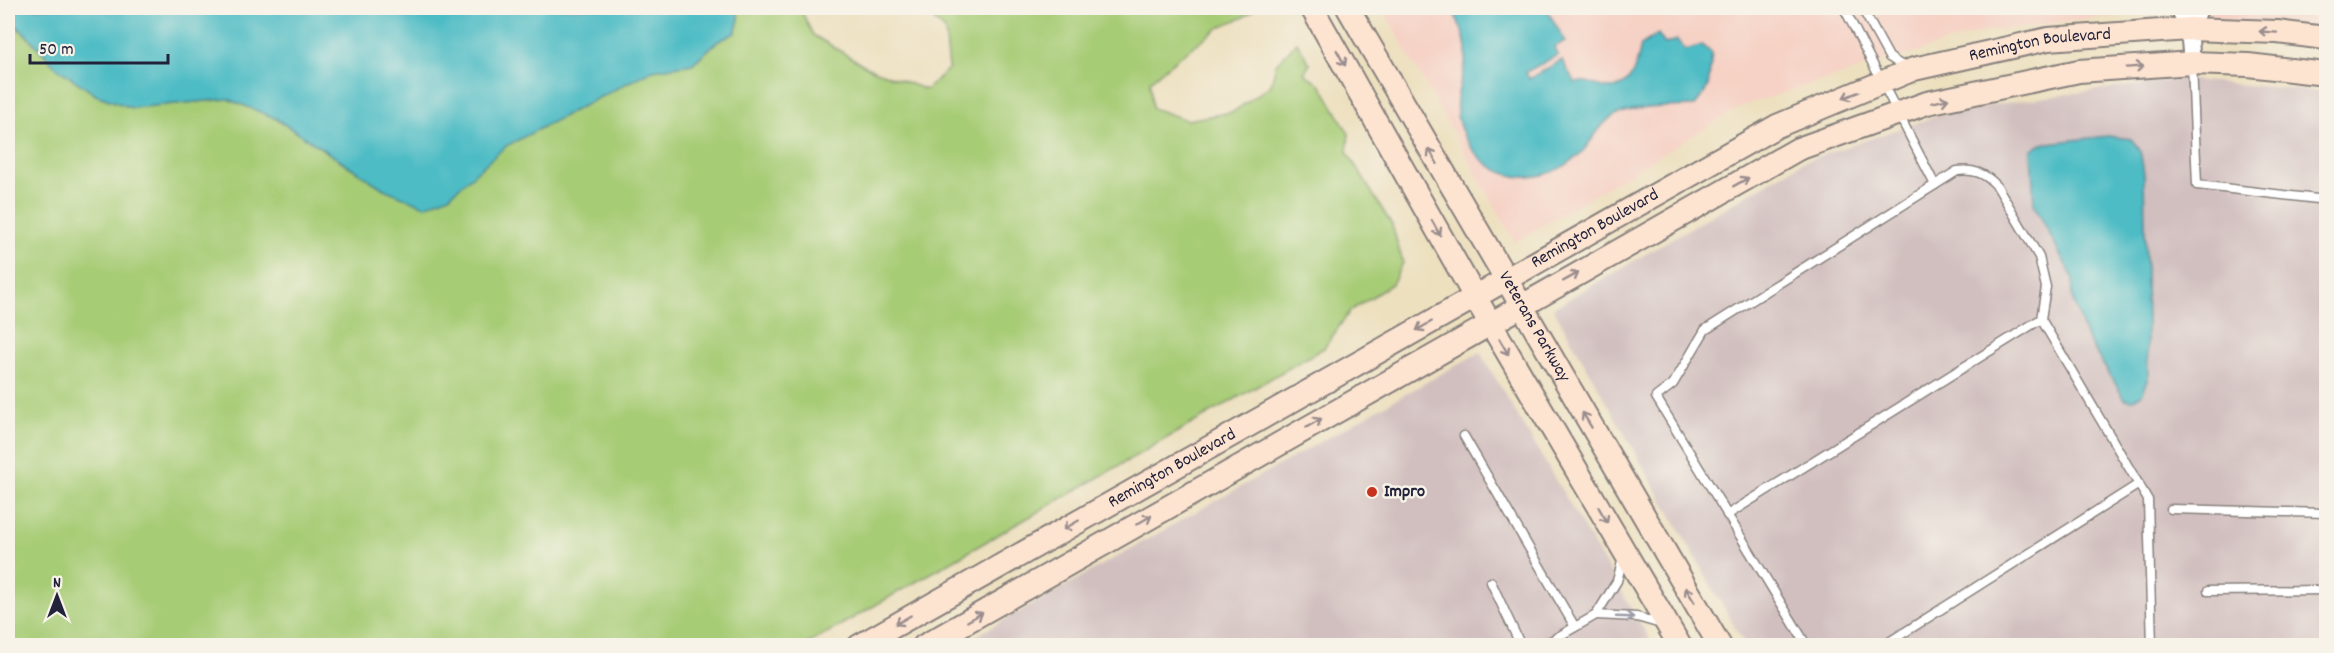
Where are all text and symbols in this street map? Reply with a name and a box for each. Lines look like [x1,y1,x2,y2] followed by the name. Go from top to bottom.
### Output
[1967,22,2112,69] street label: Remington Boulevard
[2259,26,2279,37] one-way arrow
[30,27,168,65] scale bar
[39,38,74,63] text: 50 m
[1335,50,1347,67] one-way arrow
[2125,61,2145,72] one-way arrow
[1843,90,1861,101] one-way arrow
[1930,94,1949,106] one-way arrow
[1427,148,1439,165] one-way arrow
[1732,176,1749,188] one-way arrow
[1527,183,1664,275] street label: Remington Boulevard
[1431,219,1442,237] one-way arrow
[1492,267,1576,387] street label: Veterans Parkway
[1562,271,1579,283] one-way arrow
[1415,321,1433,332] one-way arrow
[1499,338,1511,355] one-way arrow
[1581,411,1592,429] one-way arrow
[1305,417,1322,429] one-way arrow
[1104,422,1241,515] street label: Remington Boulevard
[1384,480,1425,505] place label: Impro
[1365,485,1379,499] marker: Impro
[1597,506,1609,523] one-way arrow
[1135,514,1152,526] one-way arrow
[1063,519,1080,531] one-way arrow
[27,566,87,626] north arrow
[53,572,61,595] text: N
[1684,587,1696,604] one-way arrow
[966,610,983,622] one-way arrow
[1615,611,1635,622] one-way arrow
[895,615,912,627] one-way arrow

